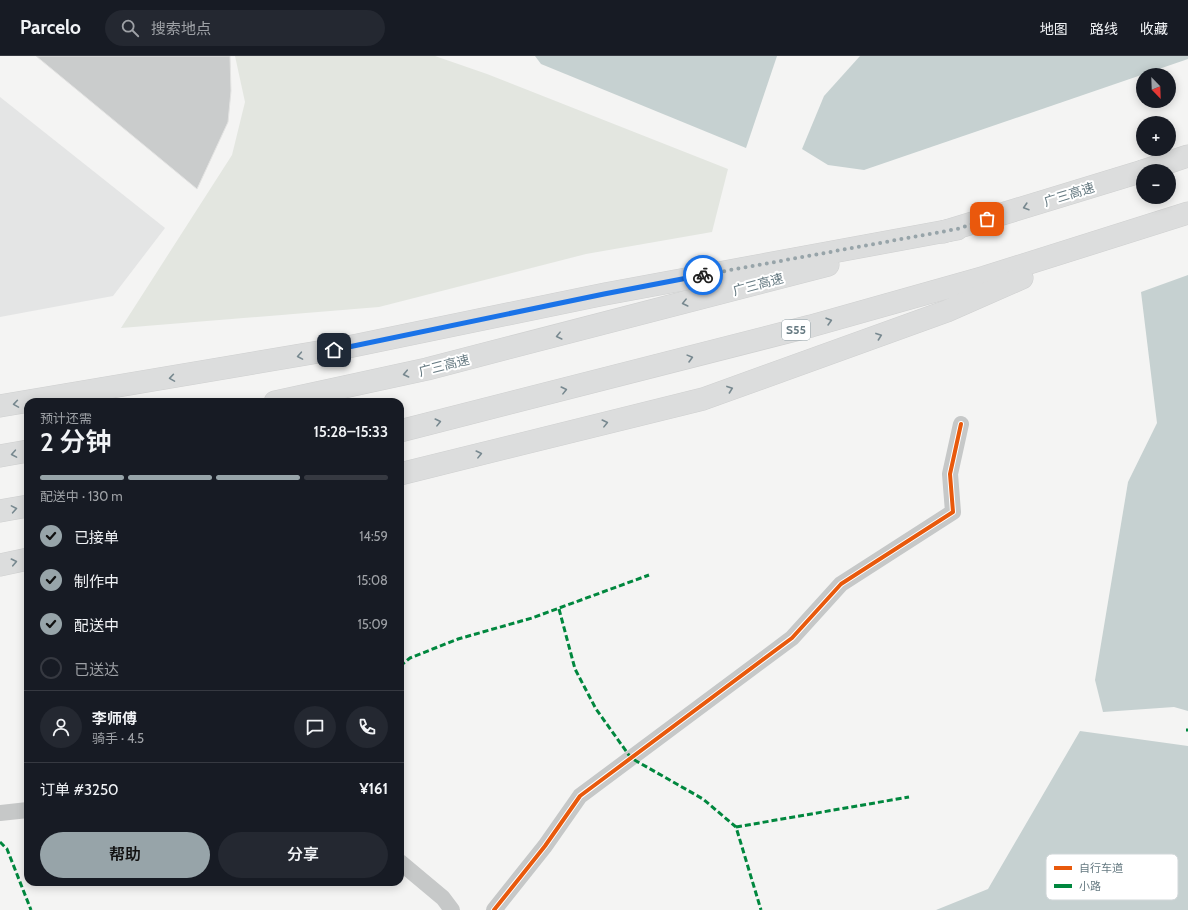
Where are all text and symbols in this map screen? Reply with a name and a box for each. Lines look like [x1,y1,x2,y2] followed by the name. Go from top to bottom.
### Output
[105,10,385,46] search box
[20,16,81,39] text: Parcelo
[119,17,141,39] icon: search
[151,20,211,38] text: 搜索地点
[1040,20,1068,38] text: 地图
[1090,20,1118,38] text: 路线
[1140,20,1168,38] text: 收藏
[1136,68,1176,108] north arrow
[1136,68,1176,204] map controls
[1136,116,1176,156] button: +
[1136,164,1176,204] button: −
[1042,179,1096,209] street label: 广三高速
[970,202,1004,236] pin
[1022,203,1029,211] one-way arrow
[976,208,998,230] icon: bag
[683,255,723,295] courier
[692,264,714,286] icon: bike
[731,270,785,298] street label: 广三高速
[682,298,689,307] one-way arrow
[825,317,832,326] one-way arrow
[782,320,810,340] road number: S55
[556,331,562,339] one-way arrow
[875,332,882,340] one-way arrow
[317,333,351,367] pin
[323,339,345,361] icon: home
[297,351,303,360] one-way arrow
[417,351,471,379] street label: 广三高速
[687,354,693,362] one-way arrow
[402,369,409,378] one-way arrow
[169,373,175,382] one-way arrow
[727,385,734,394] one-way arrow
[560,386,567,395] one-way arrow
[13,399,19,408] one-way arrow
[40,410,92,426] text: 预计还需
[434,418,441,427] one-way arrow
[601,419,608,428] one-way arrow
[314,423,388,441] text: 15:28–15:33
[40,426,112,458] text: 2 分钟
[11,449,17,457] one-way arrow
[475,451,482,459] one-way arrow
[40,488,123,504] text: 配送中 · 130 m
[11,505,17,513] one-way arrow
[40,525,62,547] icon: check
[359,528,388,544] text: 14:59
[74,529,119,547] text: 已接单
[11,558,17,566] one-way arrow
[40,569,62,591] icon: check
[357,572,388,588] text: 15:08
[74,573,119,591] text: 制作中
[40,613,62,635] icon: check
[358,616,388,632] text: 15:09
[74,617,119,635] text: 配送中
[74,661,119,679] text: 已送达
[40,706,82,748] button: person
[294,706,336,748] button: chat
[346,706,388,748] button: phone
[92,710,137,728] text: 李师傅
[92,730,144,746] text: 骑手 · 4.5
[359,780,388,798] text: ¥161
[40,781,119,799] text: 订单 #3250
[40,832,210,878] button: 帮助
[218,832,388,878] button: 分享
[1046,854,1178,900] legend
[1079,861,1123,875] text: 自行车道
[1079,879,1101,893] text: 小路

